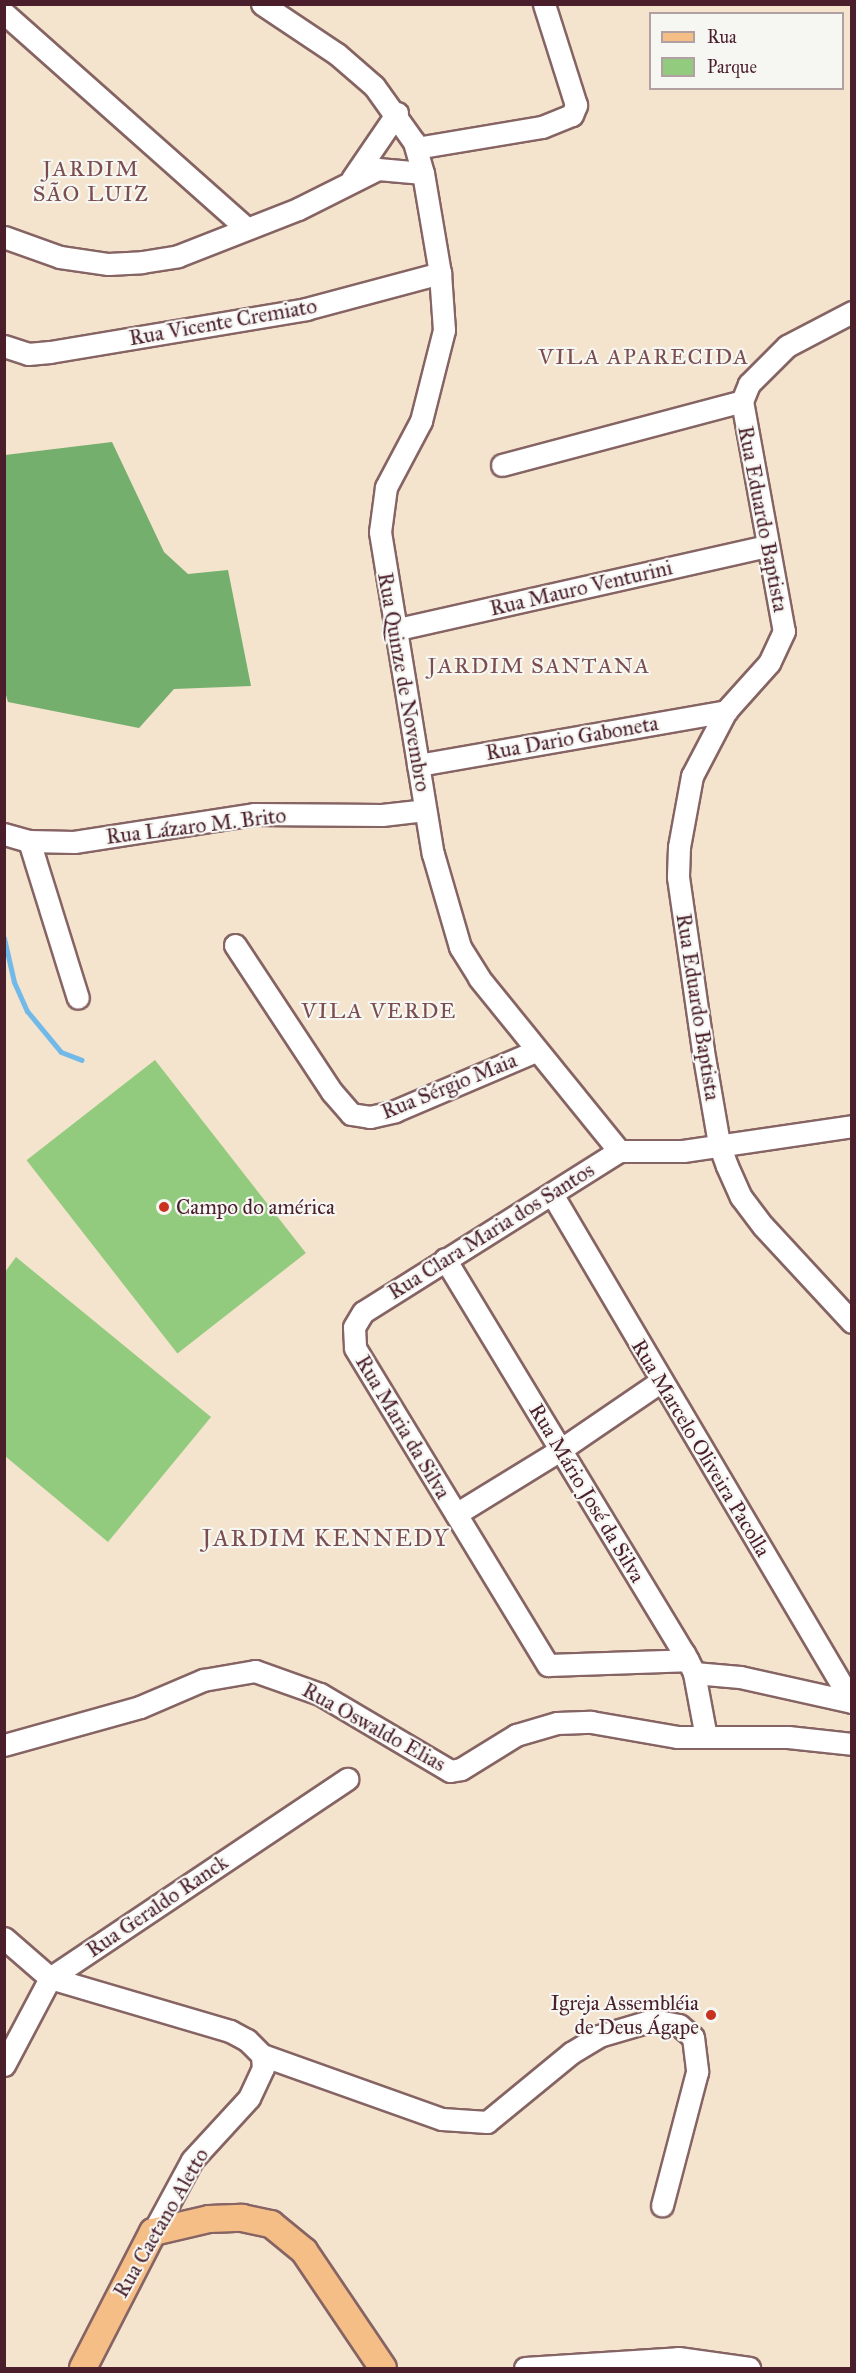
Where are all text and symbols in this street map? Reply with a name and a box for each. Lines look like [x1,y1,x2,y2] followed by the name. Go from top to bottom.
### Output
[649,12,844,90] legend
[707,26,737,48] text: Rua
[707,56,757,78] text: Parque
[33,155,149,206] district label: JARDIM SÃO LUIZ
[127,293,319,351] street label: Rua Vicente Cremiato
[538,344,750,370] district label: VILA APARECIDA
[733,424,793,614] street label: Rua Eduardo Baptista
[487,555,675,621] street label: Rua Mauro Venturini
[372,571,436,793] street label: Rua Quinze de Novembro
[428,653,650,679] district label: JARDIM SANTANA
[484,710,660,766] street label: Rua Dario Gaboneta
[105,802,287,850] street label: Rua Lázaro M. Brito
[671,912,725,1102] street label: Rua Eduardo Baptista
[301,998,457,1024] district label: VILA VERDE
[378,1047,520,1125] street label: Rua Sérgio Maia
[383,1157,599,1305] street label: Rua Clara Maria dos Santos
[176,1194,335,1220] place label: Campo do américa
[157,1200,171,1214] marker: Campo do américa
[626,1335,776,1561] street label: Rua Marcelo Oliveira Pacolla
[350,1351,456,1503] street label: Rua Maria da Silva
[524,1399,650,1587] street label: Rua Mário José da Silva
[202,1525,450,1553] district label: JARDIM KENNEDY
[298,1677,450,1777] street label: Rua Oswaldo Elias
[82,1849,232,1963] street label: Rua Geraldo Ranck
[551,1990,699,2040] place label: Igreja Assembléia de Deus Ágape
[704,2008,718,2022] marker: Igreja Assembléia de Deus Ágape
[108,2144,214,2302] street label: Rua Caetano Aletto

